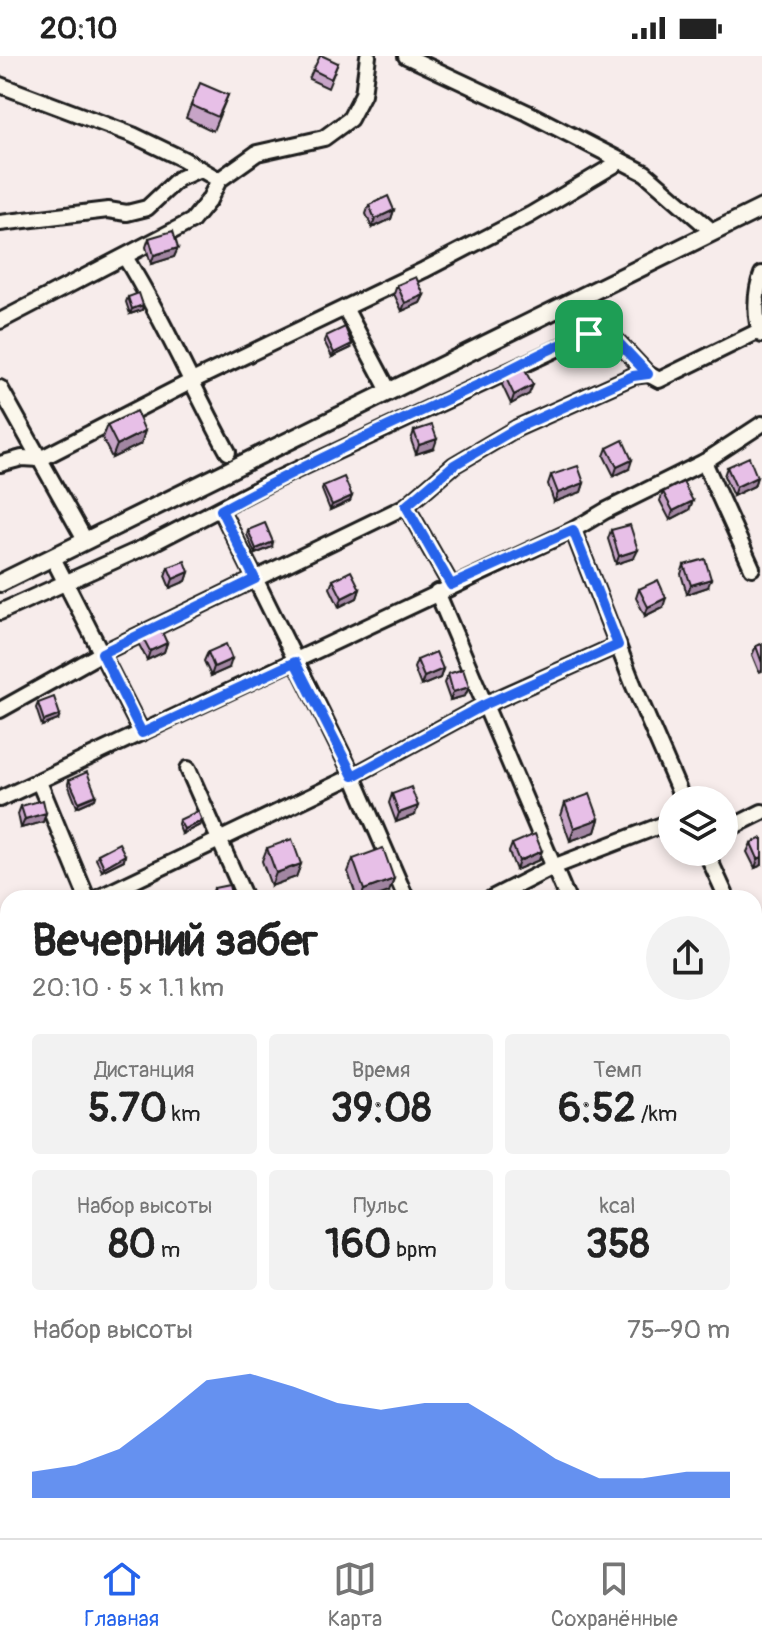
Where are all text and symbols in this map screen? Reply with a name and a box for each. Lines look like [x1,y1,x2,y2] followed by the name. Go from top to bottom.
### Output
[40,10,118,47] text: 20:10
[555,300,623,368] pin
[567,312,611,356] icon: arrive
[658,786,738,866] map controls
[658,786,738,866] button: layers
[32,914,318,969] text: Вечерний забег
[646,916,730,1000] button: share
[32,972,224,1004] text: 20:10 · 5 × 1.1 km
[94,1056,194,1084] text: Дистанция
[352,1056,410,1084] text: Время
[593,1056,642,1084] text: Темп
[88,1084,167,1133] text: 5.70
[330,1084,432,1133] text: 39:08
[558,1084,636,1133] text: 6:52
[167,1100,201,1128] text: km
[636,1100,677,1128] text: /km
[76,1192,212,1220] text: Набор высоты
[353,1192,409,1220] text: Пульс
[600,1192,636,1220] text: kcal
[108,1220,156,1269] text: 80
[325,1220,391,1269] text: 160
[586,1220,650,1269] text: 358
[156,1236,180,1264] text: m
[391,1236,437,1264] text: bpm
[32,1314,193,1346] text: Набор высоты
[627,1314,730,1346] text: 75–90 m
[84,1557,159,1633] tab: Главная
[328,1557,382,1633] tab: Карта
[551,1557,678,1633] tab: Сохранённые

